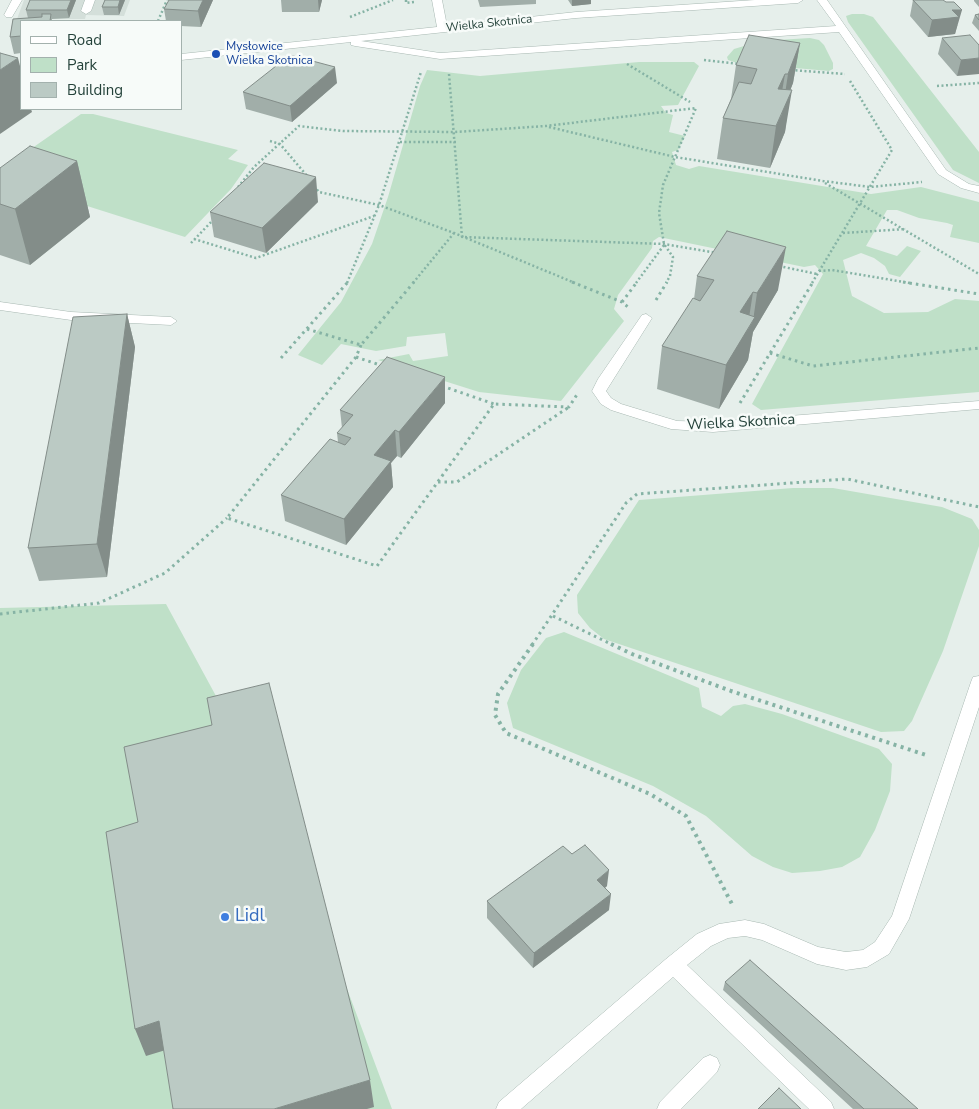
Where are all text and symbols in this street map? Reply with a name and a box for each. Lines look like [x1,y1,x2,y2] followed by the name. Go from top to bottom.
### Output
[445,12,533,36] street label: Wielka Skotnica
[20,20,182,110] legend
[67,30,102,50] text: Road
[226,40,313,68] place label: Mysłowice Wielka Skotnica
[210,48,222,60] marker: Mysłowice Wielka Skotnica
[67,55,97,75] text: Park
[67,80,123,100] text: Building
[686,411,796,435] street label: Wielka Skotnica
[235,906,265,928] place label: Lidl
[219,911,231,923] marker: Lidl

